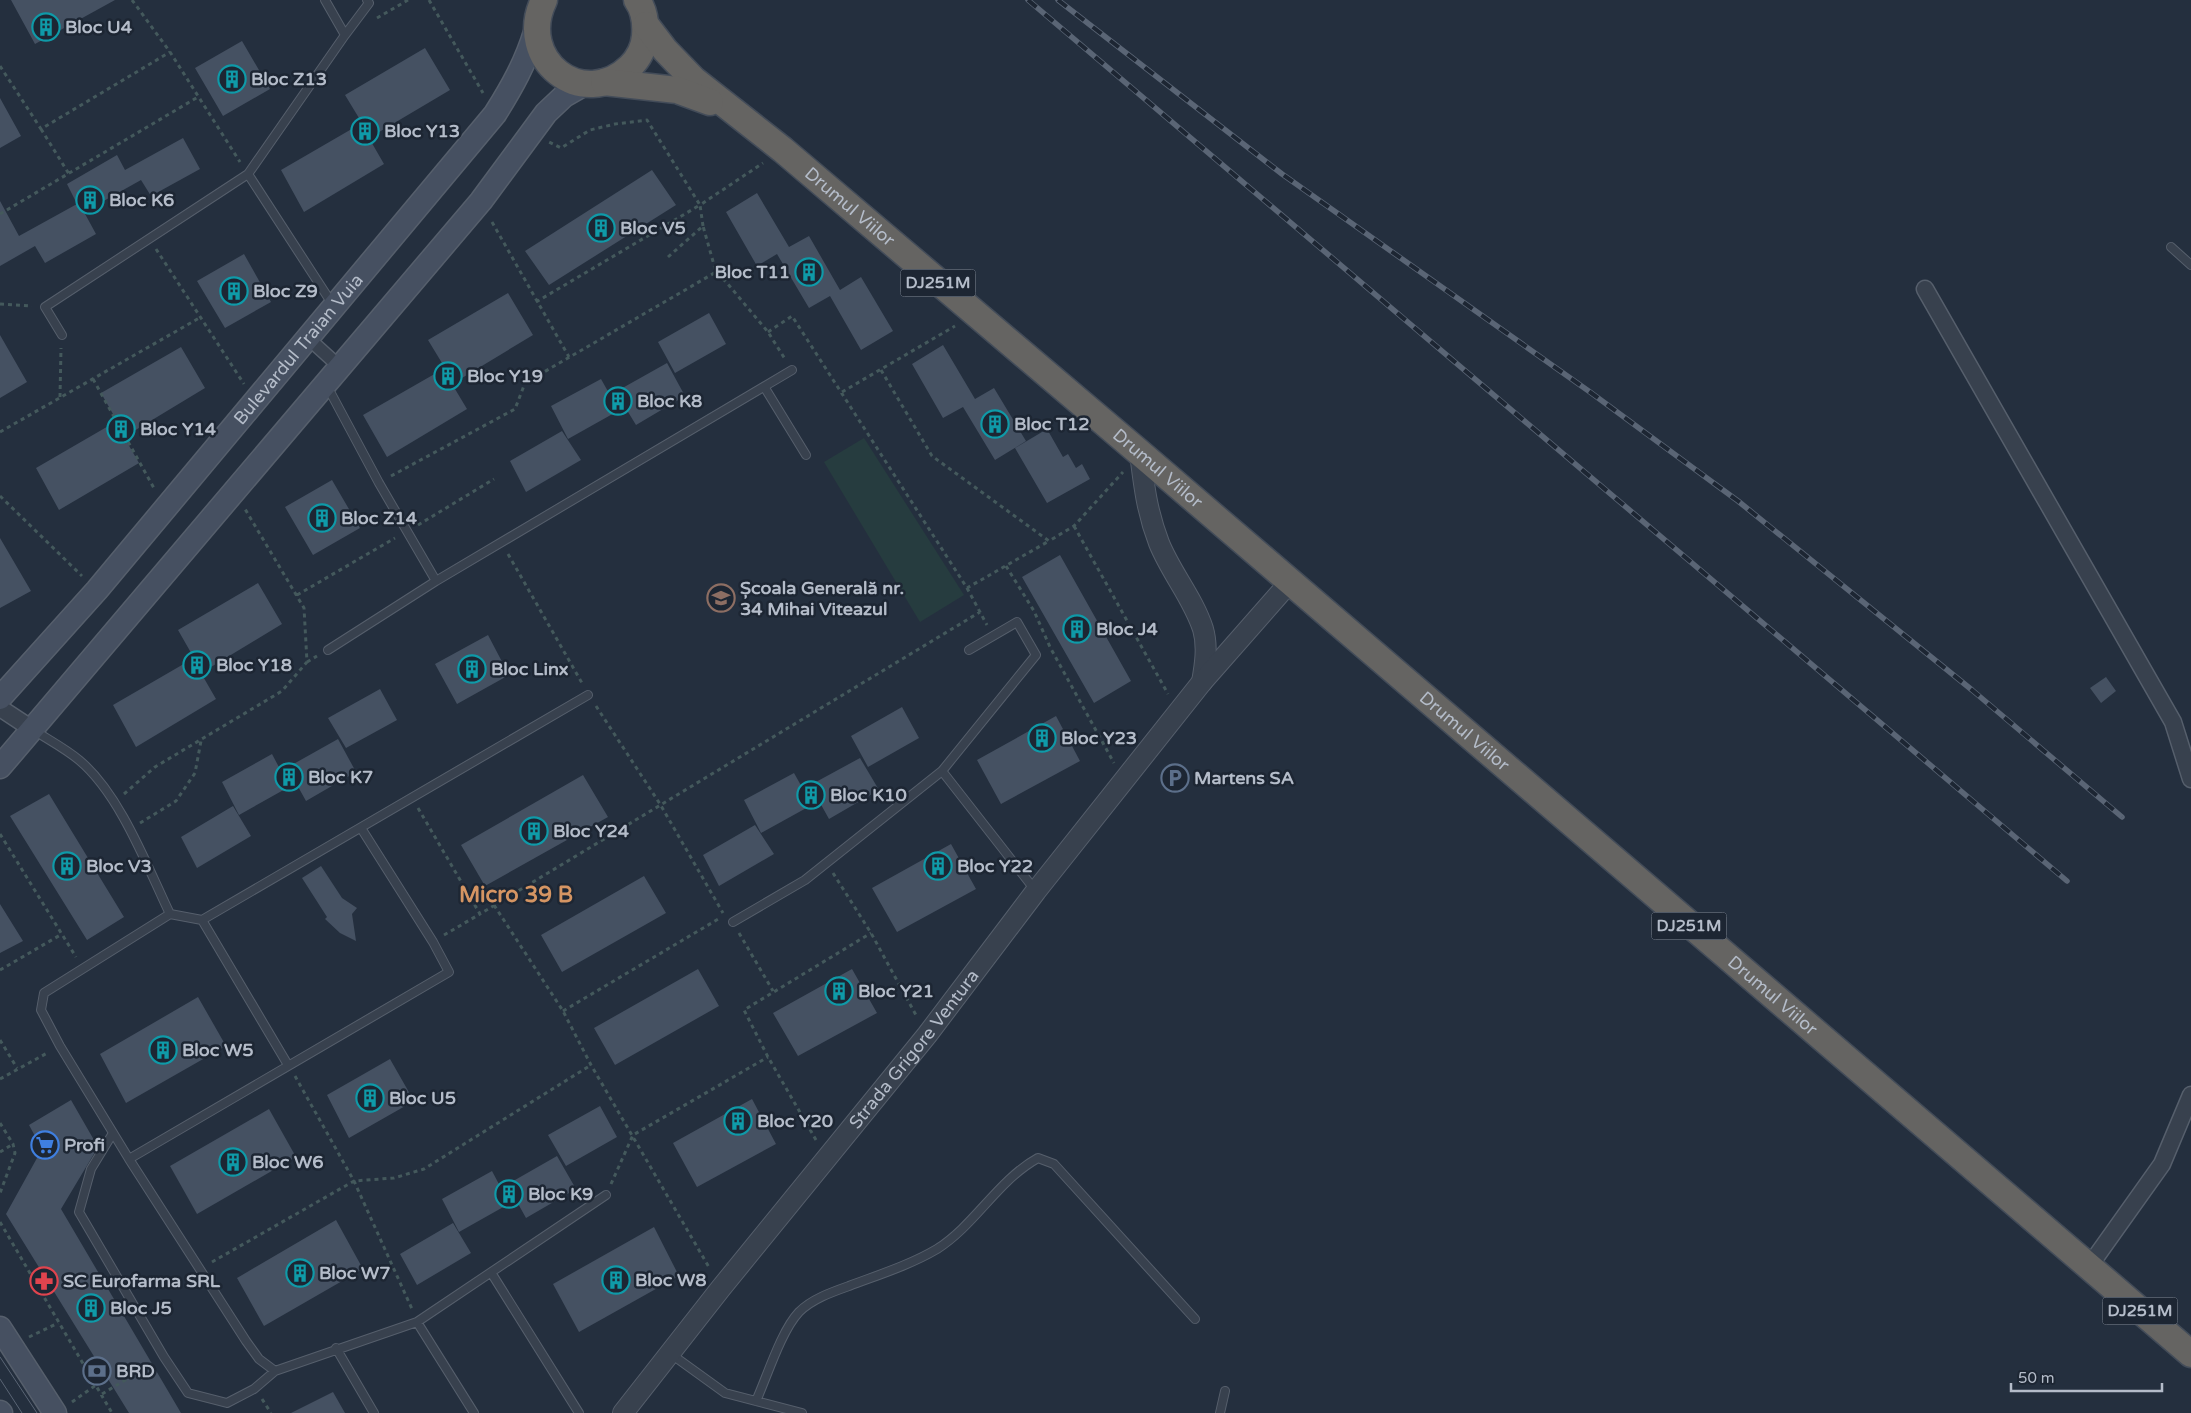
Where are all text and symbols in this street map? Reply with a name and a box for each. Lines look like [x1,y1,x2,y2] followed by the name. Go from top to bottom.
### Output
[31,12,61,42] building icon: Bloc U4
[65,16,133,38] place label: Bloc U4
[217,64,247,94] building icon: Bloc Z13
[251,68,327,90] place label: Bloc Z13
[350,116,380,146] building icon: Bloc Y13
[384,120,460,142] place label: Bloc Y13
[800,162,899,251] street label: Drumul Viilor
[75,185,105,215] building icon: Bloc K6
[109,189,174,211] place label: Bloc K6
[586,213,616,243] building icon: Bloc V5
[620,217,686,239] place label: Bloc V5
[794,257,824,287] building icon: Bloc T11
[714,261,790,283] place label: Bloc T11
[229,269,368,429] street label: Bulevardul Traian Vuia
[900,270,976,296] road number: DJ251M
[219,276,249,306] building icon: Bloc Z9
[253,280,318,302] place label: Bloc Z9
[433,361,463,391] building icon: Bloc Y19
[467,365,543,387] place label: Bloc Y19
[603,386,633,416] building icon: Bloc K8
[637,390,702,412] place label: Bloc K8
[980,409,1010,439] building icon: Bloc T12
[1014,413,1090,435] place label: Bloc T12
[106,414,136,444] building icon: Bloc Y14
[140,418,217,440] place label: Bloc Y14
[1108,424,1207,513] street label: Drumul Viilor
[307,503,337,533] building icon: Bloc Z14
[341,507,418,529] place label: Bloc Z14
[740,577,904,620] place label: Școala Generală nr. 34 Mihai Viteazul
[706,583,736,613] school or university icon: Școala Generală nr. 34 Mihai Viteazul
[1062,614,1092,644] building icon: Bloc J4
[1096,618,1158,640] place label: Bloc J4
[182,650,212,680] building icon: Bloc Y18
[216,654,292,676] place label: Bloc Y18
[457,654,487,684] building icon: Bloc Linx
[491,658,569,680] place label: Bloc Linx
[1415,687,1514,776] street label: Drumul Viilor
[1027,723,1057,753] building icon: Bloc Y23
[1061,727,1137,749] place label: Bloc Y23
[274,762,304,792] building icon: Bloc K7
[1160,763,1190,793] parking icon: Martens SA
[308,766,373,788] place label: Bloc K7
[1194,767,1294,789] place label: Martens SA
[796,780,826,810] building icon: Bloc K10
[830,784,907,806] place label: Bloc K10
[519,816,549,846] building icon: Bloc Y24
[553,820,630,842] place label: Bloc Y24
[52,851,82,881] building icon: Bloc V3
[923,851,953,881] building icon: Bloc Y22
[86,855,152,877] place label: Bloc V3
[957,855,1033,877] place label: Bloc Y22
[459,882,573,908] district label: Micro 39 B
[1652,912,1726,939] road number: DJ251M
[1723,951,1822,1040] street label: Drumul Viilor
[844,965,984,1133] street label: Strada Grigore Ventura
[824,976,854,1006] building icon: Bloc Y21
[858,980,934,1002] place label: Bloc Y21
[148,1035,178,1065] building icon: Bloc W5
[182,1039,254,1061] place label: Bloc W5
[355,1083,385,1113] building icon: Bloc U5
[389,1087,456,1109] place label: Bloc U5
[723,1106,753,1136] building icon: Bloc Y20
[757,1110,833,1132] place label: Bloc Y20
[30,1130,60,1160] supermarket icon: Profi
[64,1134,105,1156] place label: Profi
[218,1147,248,1177] building icon: Bloc W6
[252,1151,324,1173] place label: Bloc W6
[494,1179,524,1209] building icon: Bloc K9
[528,1183,593,1205] place label: Bloc K9
[285,1258,315,1288] building icon: Bloc W7
[319,1262,391,1284] place label: Bloc W7
[601,1265,631,1295] building icon: Bloc W8
[29,1266,59,1296] pharmacy icon: SC Eurofarma SRL
[635,1269,707,1291] place label: Bloc W8
[63,1270,221,1292] place label: SC Eurofarma SRL
[76,1293,106,1323] building icon: Bloc J5
[110,1297,172,1319] place label: Bloc J5
[2102,1298,2178,1324] road number: DJ251M
[82,1356,112,1386] bank icon: BRD
[116,1360,155,1382] place label: BRD
[2011,1360,2162,1392] scale bar
[2018,1369,2055,1387] text: 50 m

